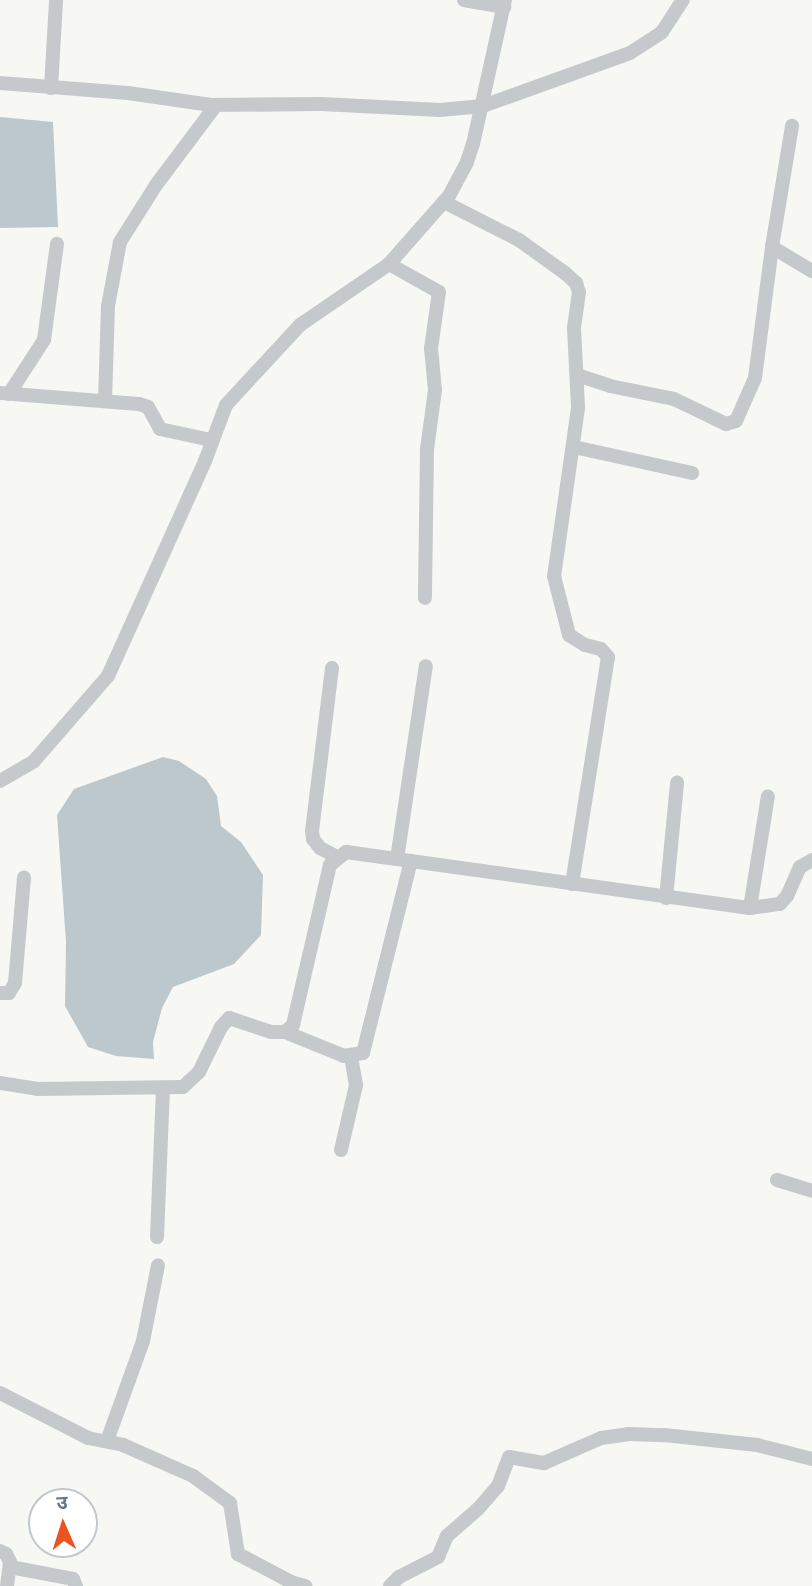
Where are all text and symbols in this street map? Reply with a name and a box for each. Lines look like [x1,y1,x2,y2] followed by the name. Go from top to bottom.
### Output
[28,1488,98,1558] north arrow
[56,1494,68,1513] text: उ

